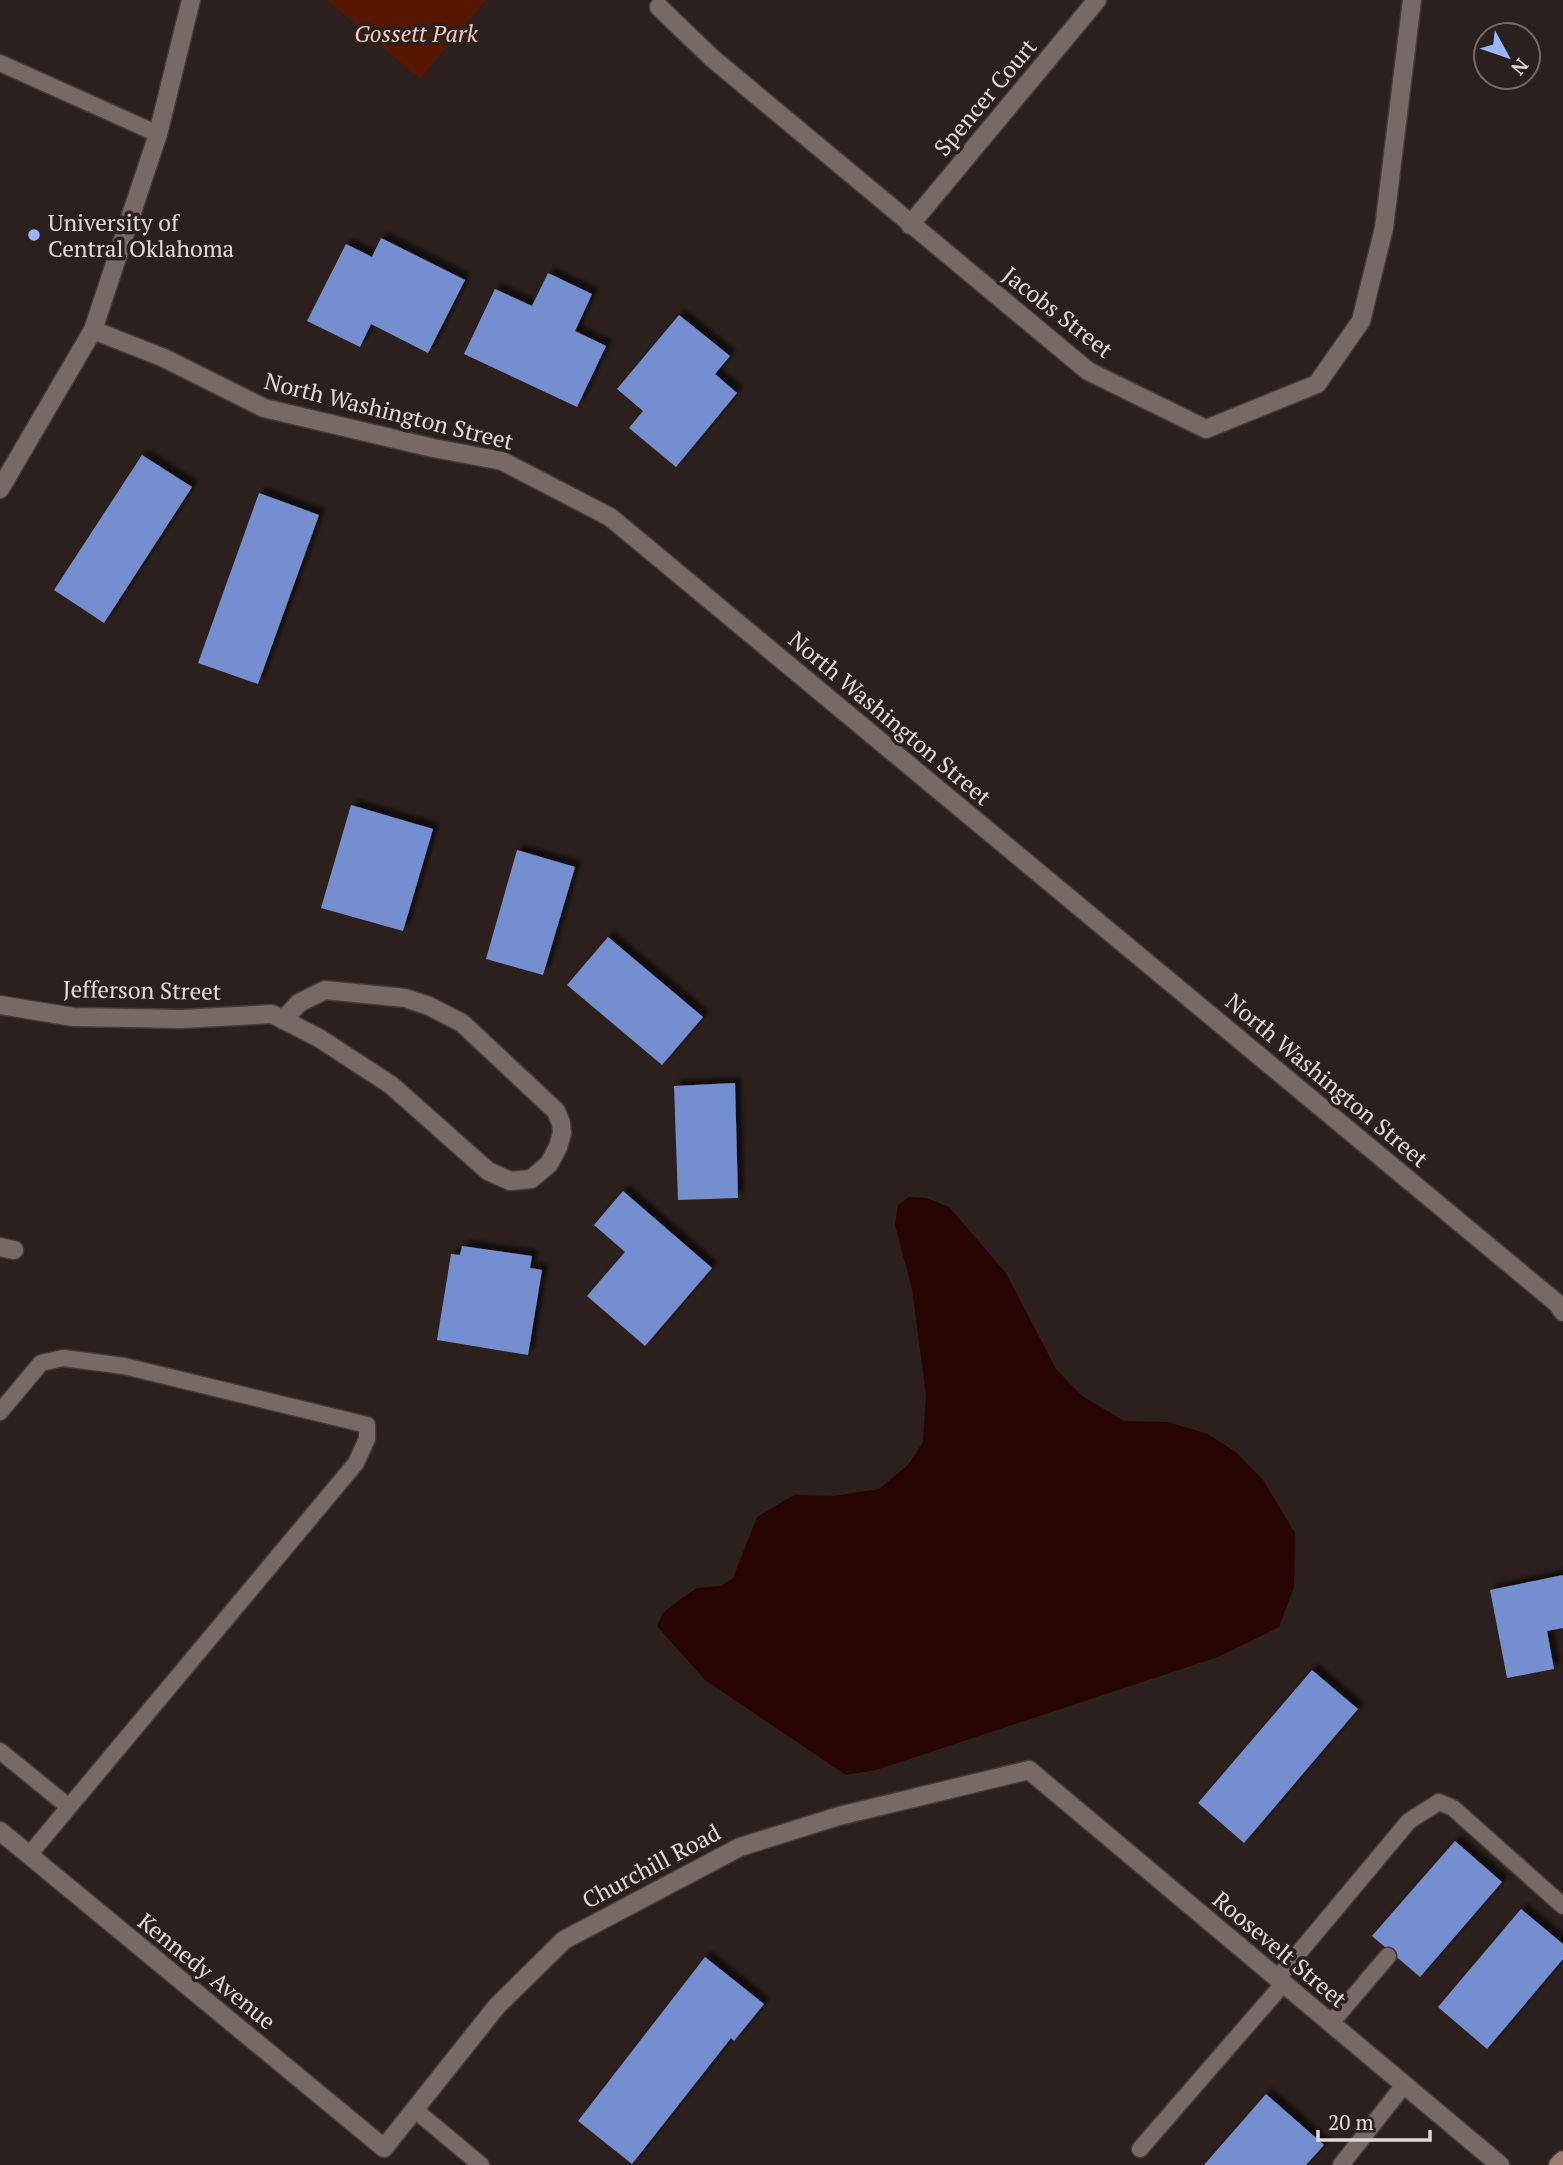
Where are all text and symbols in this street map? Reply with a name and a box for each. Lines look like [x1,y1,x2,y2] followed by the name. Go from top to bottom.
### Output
[354,18,479,49] park label: Gossett Park
[1472,21,1542,91] north arrow
[927,31,1044,162] street label: Spencer Court
[1506,54,1535,81] text: N
[48,207,234,264] place label: University of Central Oklahoma
[26,227,42,243] marker: University of Central Oklahoma
[996,259,1120,365] street label: Jacobs Street
[261,365,517,457] street label: North Washington Street
[782,624,998,812] street label: North Washington Street
[63,973,222,1007] street label: Jefferson Street
[1219,986,1435,1174] street label: North Washington Street
[577,1816,726,1915] street label: Churchill Road
[1206,1884,1354,2015] street label: Roosevelt Street
[132,1906,282,2036] street label: Kennedy Avenue
[1318,2098,1430,2142] scale bar
[1328,2108,1374,2136] text: 20 m

